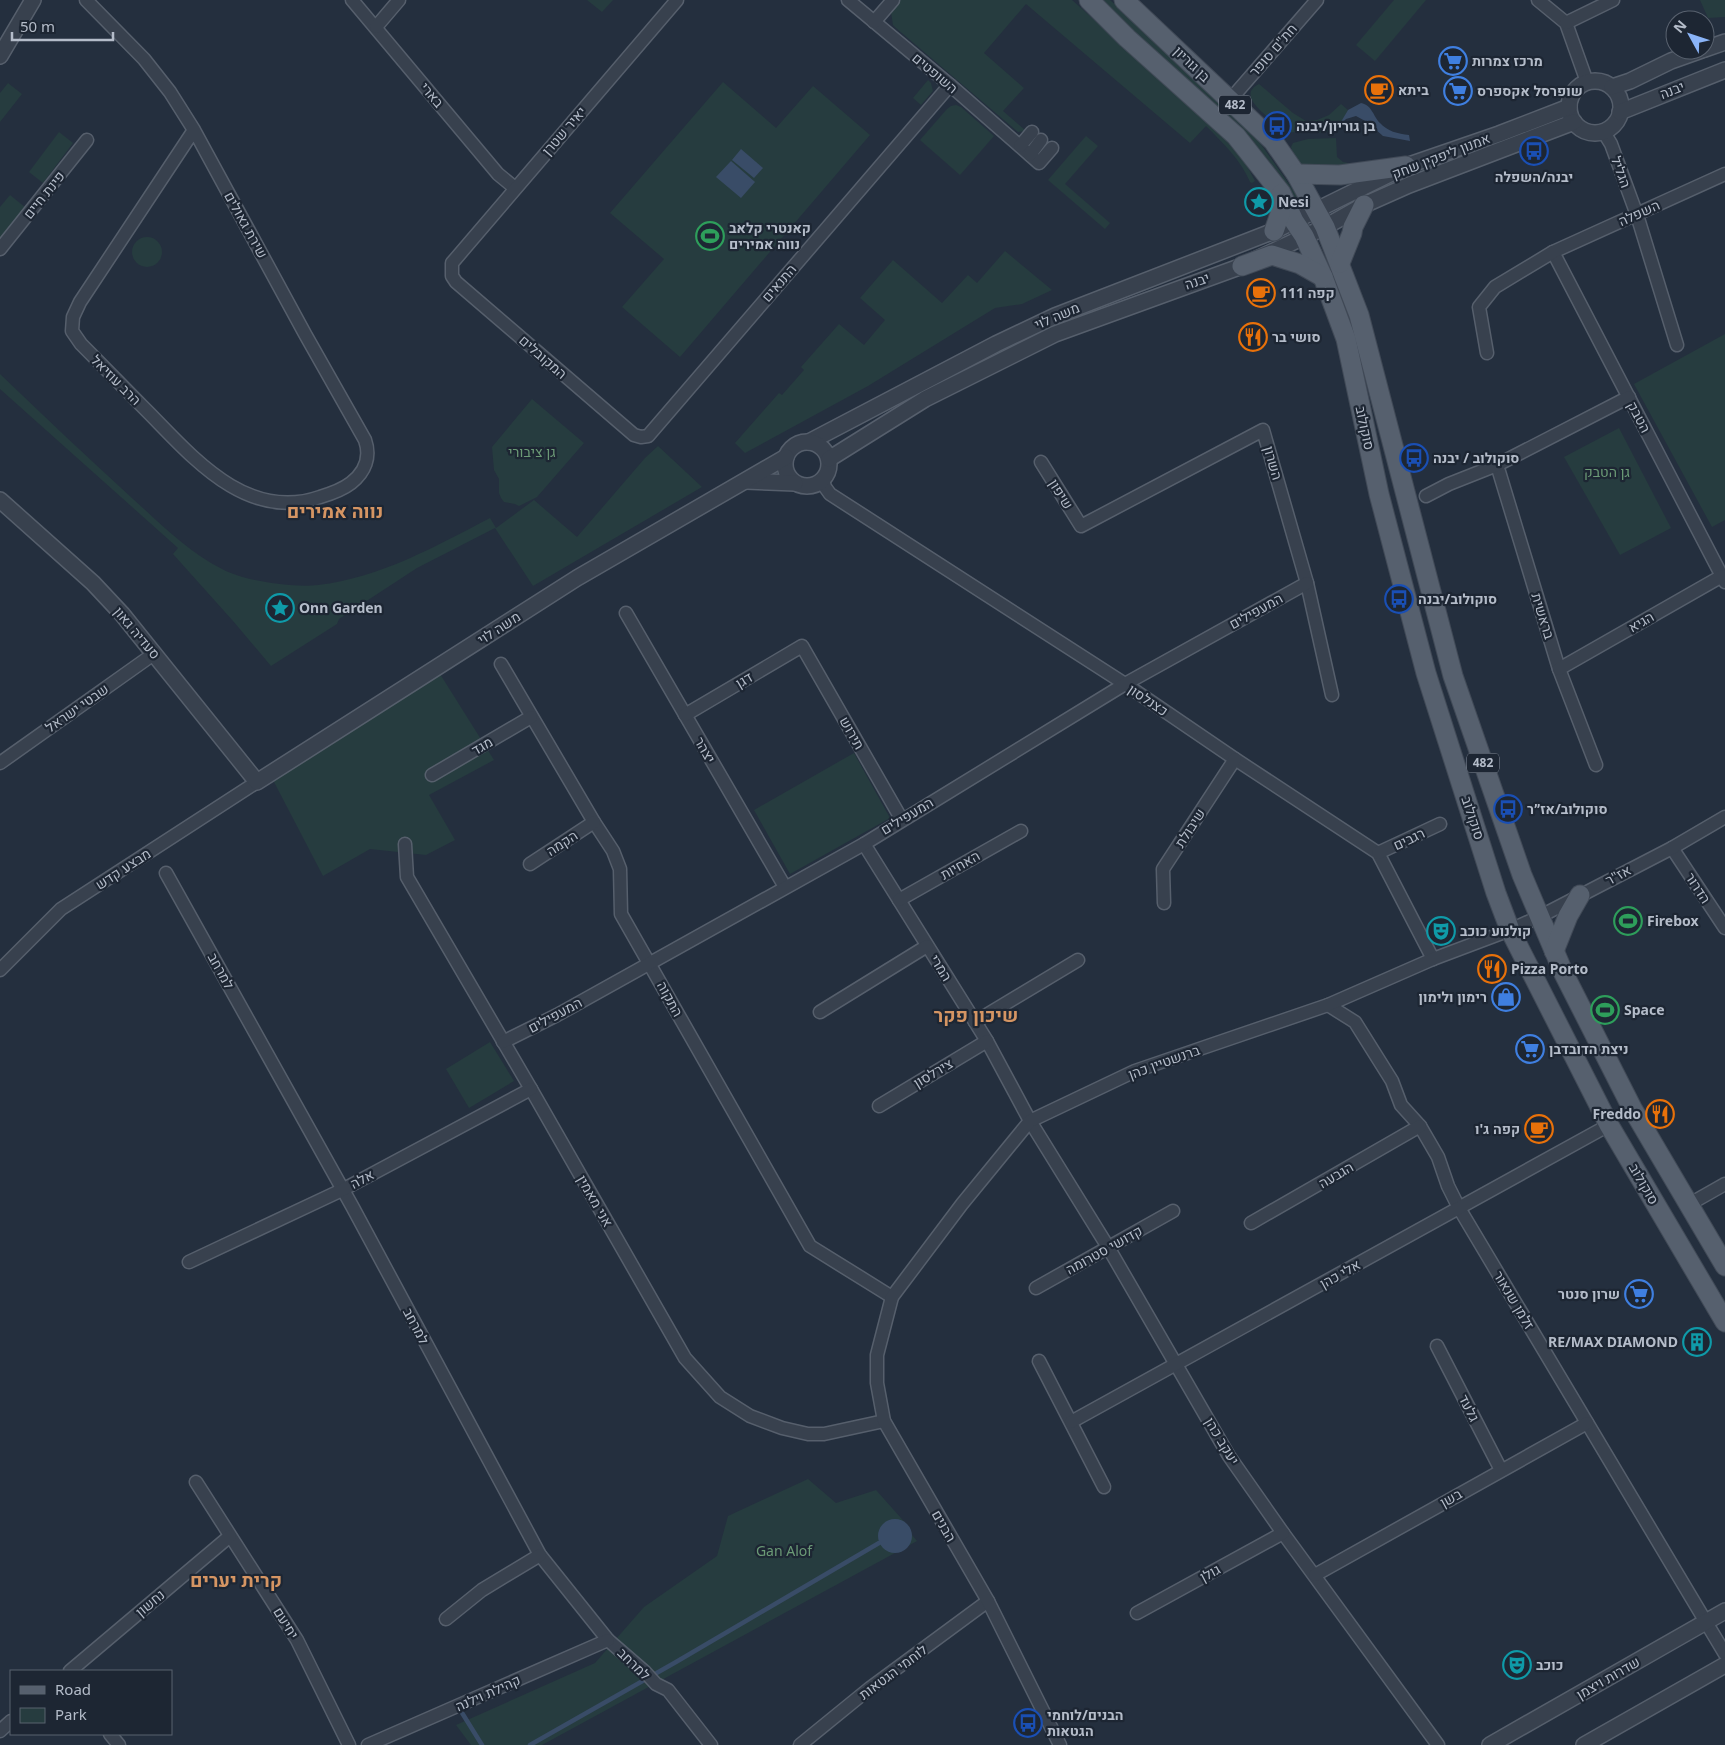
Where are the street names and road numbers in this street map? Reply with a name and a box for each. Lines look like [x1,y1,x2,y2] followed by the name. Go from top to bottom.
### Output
[1244,19,1301,80] street label: חת"ם סופר
[1170,42,1215,86] street label: בן גוריון
[909,48,962,97] street label: השופטים
[1657,76,1687,103] street label: יבנה
[416,78,449,112] street label: בארי
[1219,96,1251,114] road number: 482
[537,102,590,159] street label: יאיר שטרן
[1389,128,1493,183] street label: אמנון ליפקין שחק
[1607,153,1636,190] street label: הגליל
[19,167,69,223] street label: פינת חיים
[220,188,273,261] street label: שירת גאולים
[1615,195,1663,230] street label: השפלה
[757,260,800,306] street label: התנאים
[1182,267,1212,294] street label: יבנה
[1031,298,1082,334] street label: משה לוי
[515,331,571,383] street label: המקובלים
[87,350,146,409] street label: הרב עוזיאל
[1623,398,1656,436] street label: הטבק
[1352,404,1379,452] street label: סוקולוב
[1260,444,1287,482] street label: השרון
[1045,475,1078,512] street label: שיפון
[1226,588,1286,633] street label: המעפילים
[1527,590,1560,642] street label: בראשית
[110,602,165,663] street label: סעדיה גאון
[474,607,524,648] street label: משה לוי
[1624,607,1657,637] street label: הגיא
[732,667,756,692] street label: דגן
[41,679,112,736] street label: שבטי ישראל
[1125,679,1172,720] street label: כצנלסון
[835,713,869,753] street label: תירוש
[468,732,496,759] street label: מגד
[690,733,720,766] street label: יצהר
[1467,754,1499,772] road number: 482
[877,792,937,839] street label: המעפילים
[1458,794,1489,842] street label: סוקולוב
[1170,805,1209,851] street label: שיבולת
[1390,823,1428,854] street label: רגבים
[542,825,581,860] street label: הקמה
[91,844,154,894] street label: מבצע קדש
[936,846,983,883] street label: האחיות
[1602,860,1634,889] street label: אז"ר
[1681,869,1715,907] street label: הדרור
[204,949,239,992] street label: למרחב
[926,951,957,985] street label: המרי
[653,978,688,1020] street label: התקוה
[524,992,585,1037] street label: המעפילים
[1125,1040,1203,1083] street label: ברנשטיין כהן
[909,1053,956,1092] street label: צירלסון
[1315,1157,1357,1192] street label: הגבעה
[1625,1160,1664,1208] street label: סוקולוב
[347,1164,377,1193] street label: אלה
[573,1171,618,1230] street label: אני מאמין
[1062,1221,1145,1278] street label: קדושי סטרומה
[1316,1255,1364,1292] street label: אלי כהן
[1490,1267,1539,1332] street label: זלמן שנאור
[399,1304,434,1347] street label: למרחב
[1455,1391,1484,1425] street label: גלעד
[1201,1414,1244,1468] street label: יעקב כהן
[1436,1483,1466,1511] street label: בשן
[928,1506,961,1545] street label: הבנים
[1196,1559,1223,1586] street label: גולן
[131,1585,168,1620] street label: נחשון
[269,1603,303,1642] street label: יחיעם
[855,1640,931,1703] street label: לוחמי הגטאות
[614,1643,655,1684] street label: למרחב
[1572,1652,1643,1703] street label: שדרות ויצמן
[452,1670,523,1715] street label: קהילת וילנה

